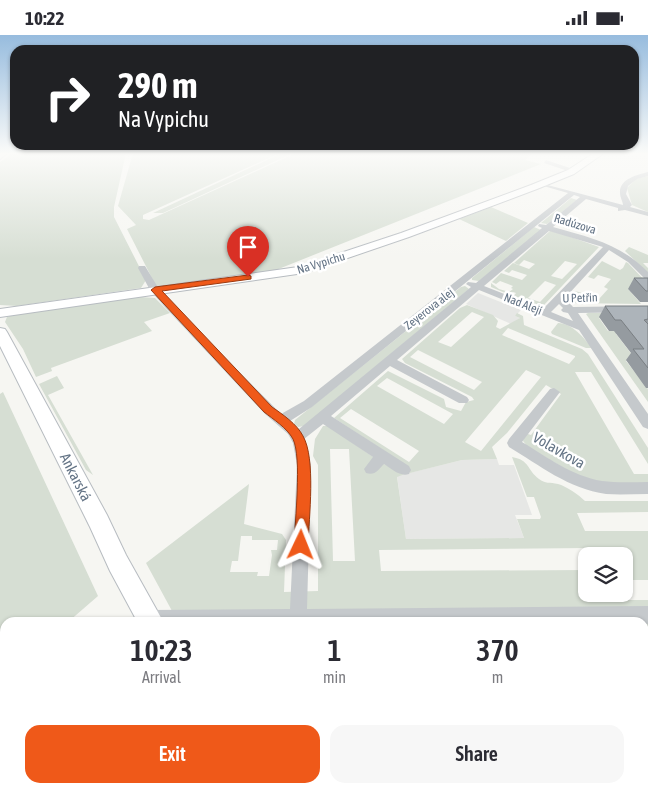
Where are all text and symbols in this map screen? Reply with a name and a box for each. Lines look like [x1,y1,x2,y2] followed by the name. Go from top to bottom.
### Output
[25,7,64,29] text: 10:22
[35,65,100,130] icon: right
[118,65,197,105] text: 290 m
[118,106,209,132] text: Na Vypichu
[552,211,598,237] street label: Radúzova
[227,226,269,277] pin
[234,233,262,261] icon: arrive
[295,249,347,277] street label: Na Vypichu
[401,285,457,333] street label: Zeyerova alej
[502,290,544,318] street label: Nad Alejí
[562,290,598,306] street label: U Petřin
[530,428,588,472] street label: Volavkova
[57,450,95,504] street label: Ankarská
[274,518,326,570] position arrow
[578,547,633,602] map controls
[578,547,633,602] button: layers
[130,633,193,667] text: 10:23
[327,633,342,667] text: 1
[476,633,519,667] text: 370
[142,668,181,686] text: Arrival
[323,668,346,686] text: min
[492,668,503,686] text: m
[25,725,320,783] button: Exit
[330,725,624,783] button: Share

